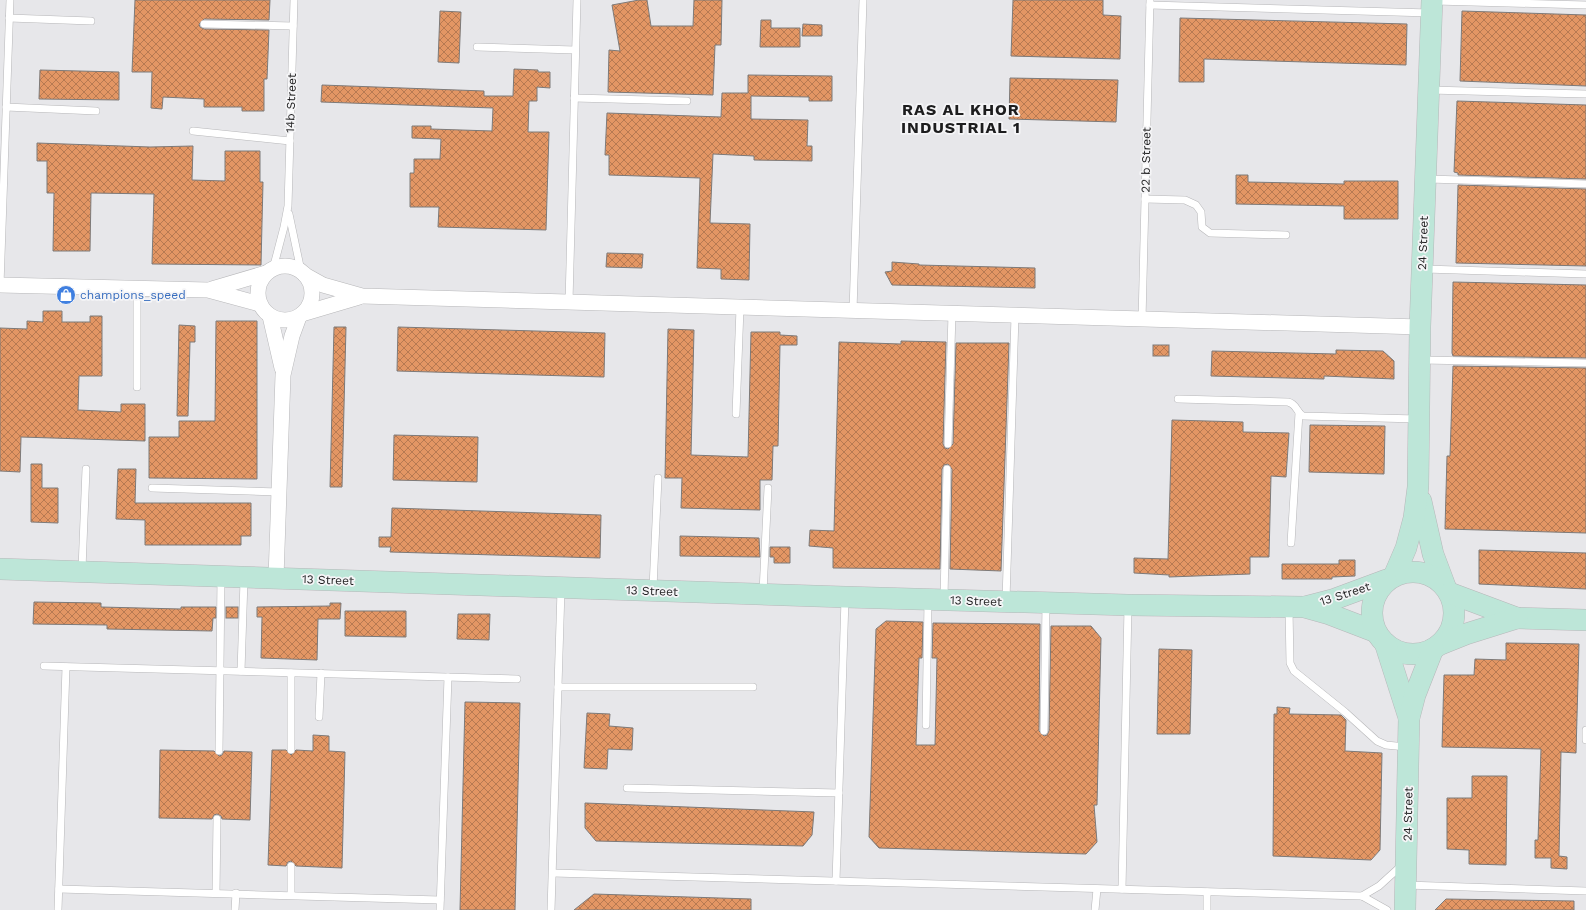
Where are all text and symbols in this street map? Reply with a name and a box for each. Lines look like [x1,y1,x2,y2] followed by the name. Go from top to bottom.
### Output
[283,73,299,133] street label: 14b Street
[901,100,1021,137] district label: RAS AL KHOR INDUSTRIAL 1
[1138,127,1154,193] street label: 22 b Street
[1415,216,1431,270] street label: 24 Street
[55,284,77,306] shop icon: champions_speed
[80,288,186,302] place label: champions_speed
[302,572,354,588] street label: 13 Street
[1318,579,1372,609] street label: 13 Street
[626,583,678,599] street label: 13 Street
[950,593,1002,609] street label: 13 Street
[1401,787,1415,841] street label: 24 Street

